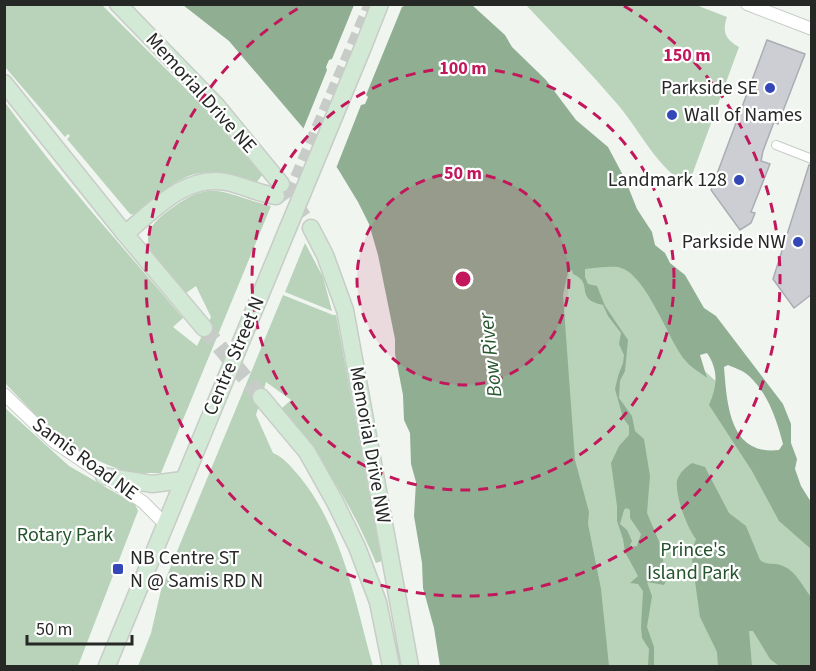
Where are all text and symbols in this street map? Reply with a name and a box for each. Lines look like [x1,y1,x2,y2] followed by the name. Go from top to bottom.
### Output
[139,27,263,159] street label: Memorial Drive NE
[663,43,711,68] text: 150 m
[439,56,487,81] text: 100 m
[661,74,758,102] place label: Parkside SE
[763,81,777,95] marker: Parkside SE
[684,101,802,129] place label: Wall of Names
[665,108,679,122] marker: Wall of Names
[444,161,482,186] text: 50 m
[608,166,727,194] place label: Landmark 128
[732,173,746,187] marker: Landmark 128
[682,228,786,256] place label: Parkside NW
[791,235,805,249] marker: Parkside NW
[453,269,473,289] centre of rings
[196,292,272,420] street label: Centre Street N
[471,310,509,399] water label: Bow River
[342,364,398,526] street label: Memorial Drive NW
[26,411,144,507] street label: Samis Road NE
[17,521,113,549] park label: Rotary Park
[647,536,739,587] park label: Prince's Island Park
[130,544,263,595] place label: NB Centre ST N @ Samis RD N
[111,562,125,576] marker: NB Centre ST N @ Samis RD N
[27,608,132,646] scale bar
[36,617,72,642] text: 50 m

